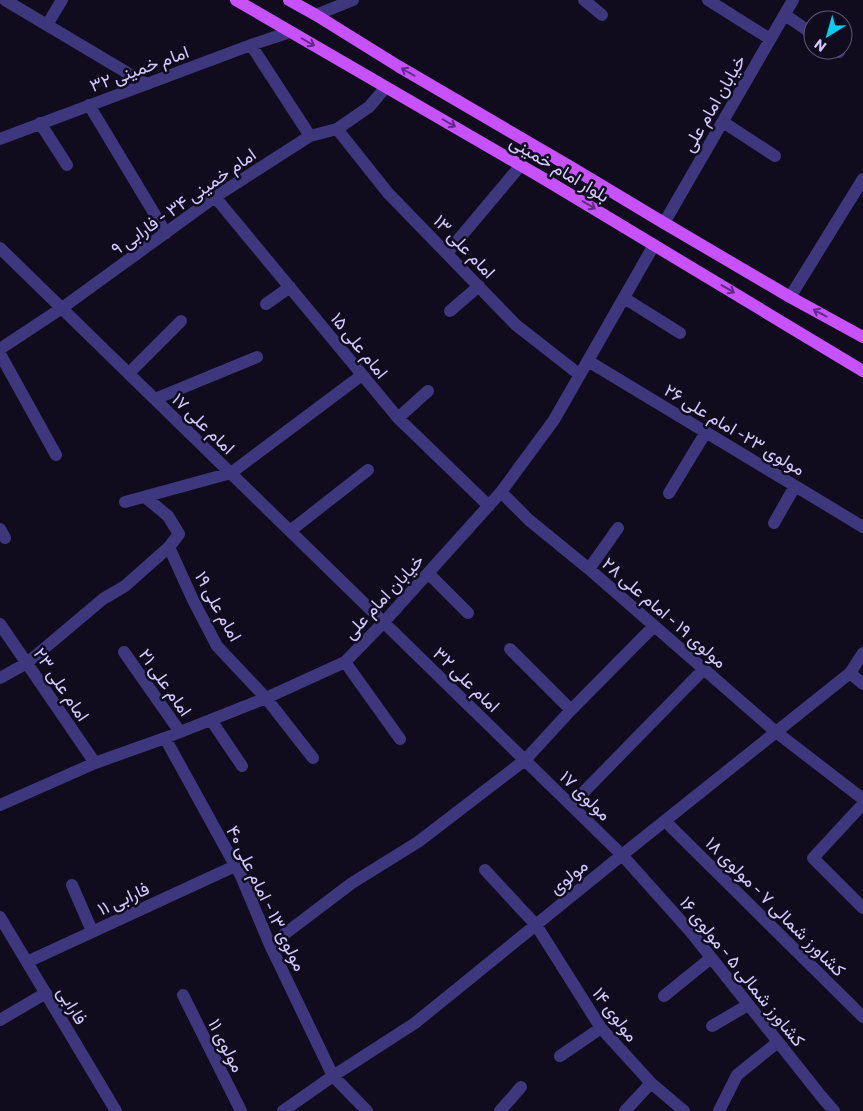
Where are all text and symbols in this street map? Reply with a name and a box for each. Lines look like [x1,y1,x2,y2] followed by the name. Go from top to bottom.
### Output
[803,10,853,60] north arrow
[811,36,829,56] text: N
[301,37,316,47] one-way arrow
[86,40,192,98] street label: امام خمینی ۳۲
[676,51,751,156] street label: خیابان امام علی
[402,67,416,77] one-way arrow
[441,119,455,129] one-way arrow
[505,130,614,208] street label: بلوار امام خمینی
[106,143,261,261] street label: امام خمینی ۳۴ - فارابی ۹
[582,200,596,211] one-way arrow
[428,210,501,284] street label: امام علی ۱۳
[721,285,735,295] one-way arrow
[325,308,393,384] street label: امام علی ۱۵
[813,308,828,318] one-way arrow
[660,378,809,481] street label: مولوی ۲۳- امام علی ۲۶
[167,388,240,460] street label: امام علی ۱۷
[338,549,429,644] street label: خیابان امام علی
[597,552,732,674] street label: مولوی ۱۹ - امام علی ۲۸
[189,567,247,646] street label: امام علی ۱۹
[428,642,505,718] street label: امام علی ۳۲
[28,643,95,726] street label: امام علی ۲۳
[133,644,197,721] street label: امام علی ۲۱
[555,765,616,825] street label: مولوی ۱۷
[220,822,312,975] street label: مولوی ۱۳ - امام علی ۴۰
[701,831,851,981] street label: کشاورز شمالی ۷ - مولوی ۱۸
[544,854,592,899] street label: مولوی
[94,877,153,920] street label: فارابی ۱۱
[675,891,810,1051] street label: کشاورز شمالی ۵ - مولوی ۱۶
[52,982,93,1029] street label: فارابی
[588,982,644,1046] street label: مولوی ۱۴
[203,1014,250,1076] street label: مولوی ۱۱

